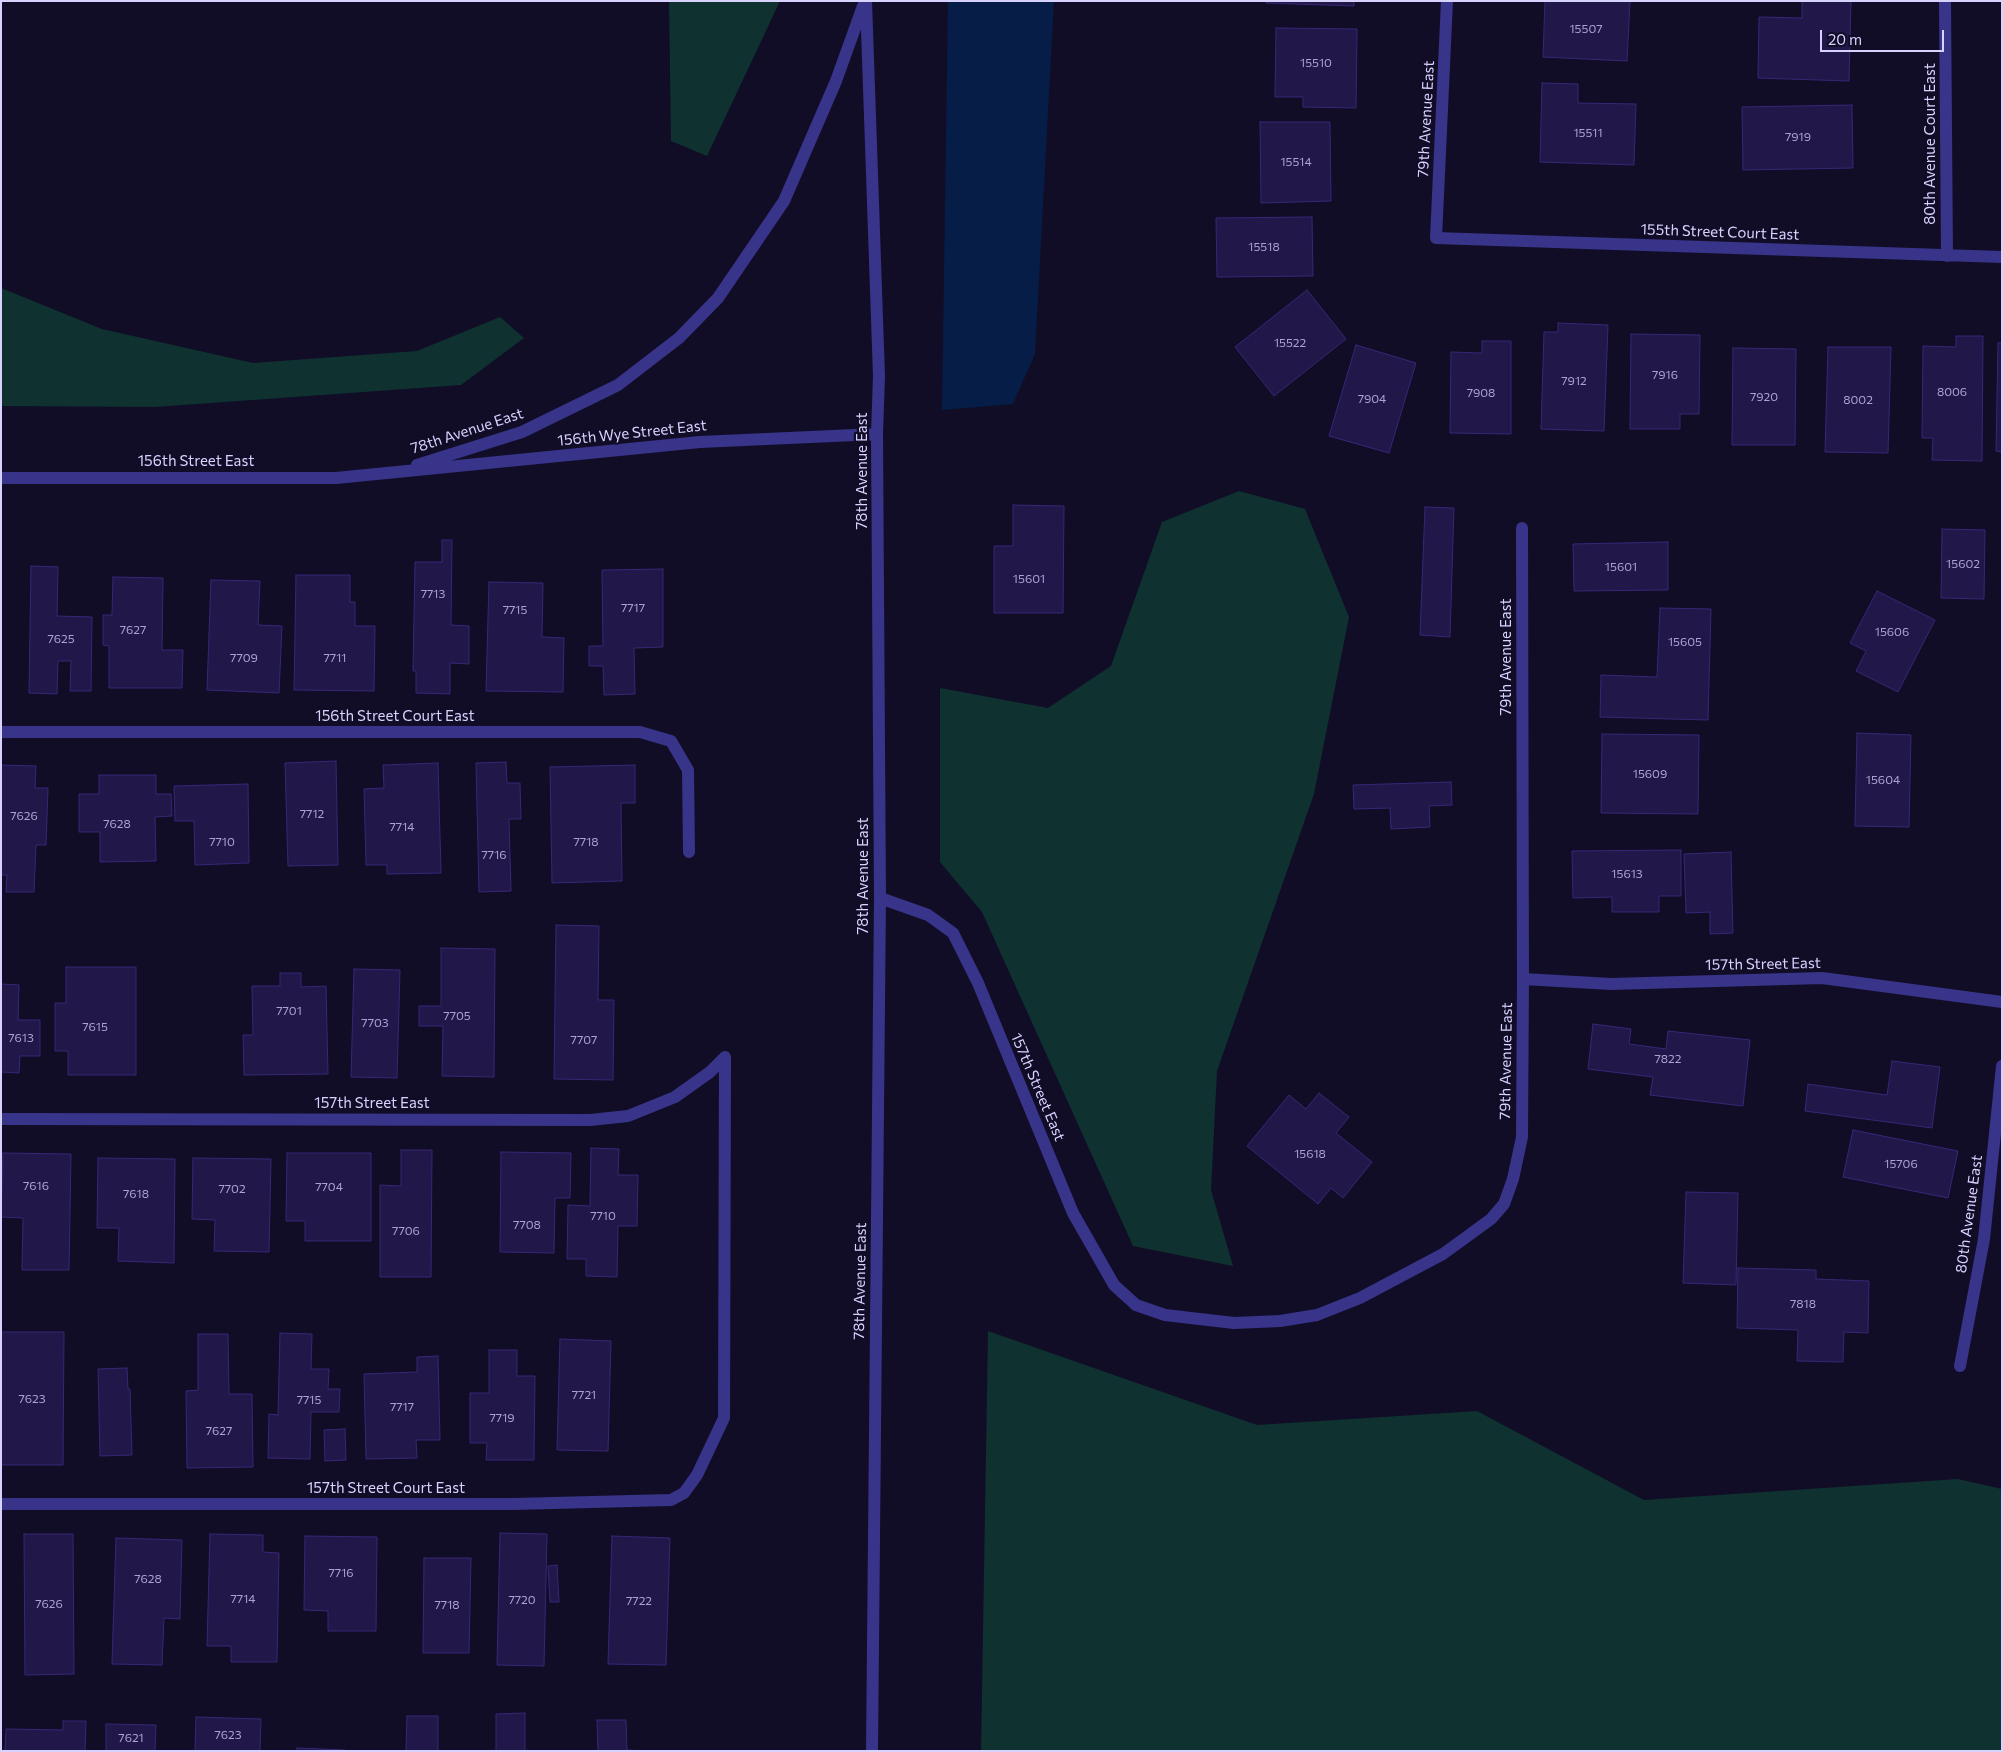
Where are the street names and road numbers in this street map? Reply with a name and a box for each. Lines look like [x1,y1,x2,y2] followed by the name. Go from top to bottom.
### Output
[1414,60,1438,178] street label: 79th Avenue East
[1921,63,1939,225] street label: 80th Avenue Court East
[1640,220,1800,244] street label: 155th Street Court East
[409,404,525,458] street label: 78th Avenue East
[853,412,871,530] street label: 78th Avenue East
[557,416,707,450] street label: 156th Wye Street East
[138,452,254,470] street label: 156th Street East
[1497,598,1515,716] street label: 79th Avenue East
[315,707,475,725] street label: 156th Street Court East
[854,817,872,935] street label: 78th Avenue East
[1705,954,1821,974] street label: 157th Street East
[1496,1002,1516,1120] street label: 79th Avenue East
[1007,1030,1069,1144] street label: 157th Street East
[314,1094,430,1112] street label: 157th Street East
[1952,1154,1986,1274] street label: 80th Avenue East
[850,1222,870,1340] street label: 78th Avenue East
[307,1479,465,1497] street label: 157th Street Court East

